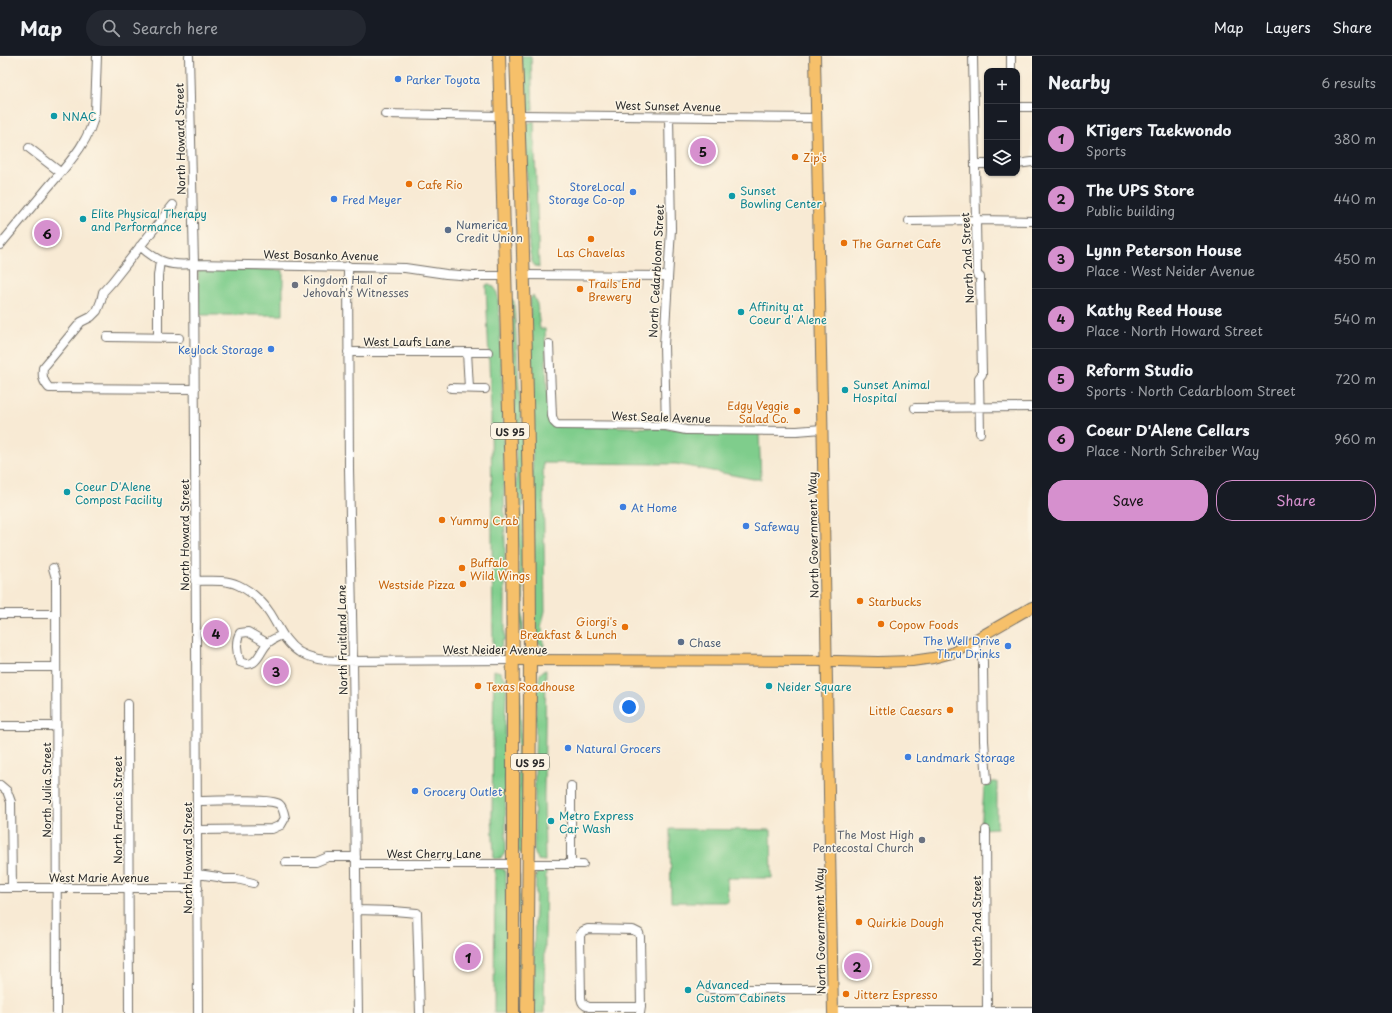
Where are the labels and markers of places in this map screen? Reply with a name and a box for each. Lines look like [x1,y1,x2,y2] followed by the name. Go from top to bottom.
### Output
[406,71,480,88] place label: Parker Toyota
[393,74,403,84] marker: Parker Toyota
[62,108,96,125] place label: NNAC
[49,111,59,121] marker: NNAC
[690,136,716,166] pin: 5
[803,149,827,166] place label: Zip's
[790,152,800,162] marker: Zip's
[417,176,463,193] place label: Cafe Rio
[549,178,625,208] place label: StoreLocal Storage Co-op
[404,179,414,189] marker: Cafe Rio
[740,182,822,212] place label: Sunset Bowling Center
[628,187,638,197] marker: StoreLocal Storage Co-op
[342,191,402,208] place label: Fred Meyer
[727,191,737,201] marker: Sunset Bowling Center
[329,194,339,204] marker: Fred Meyer
[91,205,207,235] place label: Elite Physical Therapy and Performance
[78,214,88,224] marker: Elite Physical Therapy and Performance
[456,216,523,246] place label: Numerica Credit Union
[34,218,60,248] pin: 6
[443,225,453,235] marker: Numerica Credit Union
[586,234,596,244] marker: Las Chavelas
[852,235,941,252] place label: The Garnet Cafe
[839,238,849,248] marker: The Garnet Cafe
[557,244,625,261] place label: Las Chavelas
[303,271,409,301] place label: Kingdom Hall of Jehovah's Witnesses
[588,275,641,305] place label: Trails End Brewery
[290,280,300,290] marker: Kingdom Hall of Jehovah's Witnesses
[575,284,585,294] marker: Trails End Brewery
[749,298,827,328] place label: Affinity at Coeur d' Alene
[736,307,746,317] marker: Affinity at Coeur d' Alene
[178,341,263,358] place label: Keylock Storage
[266,344,276,354] marker: Keylock Storage
[853,376,930,406] place label: Sunset Animal Hospital
[840,385,850,395] marker: Sunset Animal Hospital
[727,397,789,427] place label: Edgy Veggie Salad Co.
[792,406,802,416] marker: Edgy Veggie Salad Co.
[75,478,163,508] place label: Coeur D'Alene Compost Facility
[62,487,72,497] marker: Coeur D'Alene Compost Facility
[631,499,677,516] place label: At Home
[618,502,628,512] marker: At Home
[450,512,519,529] place label: Yummy Crab
[437,515,447,525] marker: Yummy Crab
[754,518,799,535] place label: Safeway
[741,521,751,531] marker: Safeway
[470,554,530,584] place label: Buffalo Wild Wings
[457,563,467,573] marker: Buffalo Wild Wings
[378,576,456,593] place label: Westside Pizza
[458,579,468,589] marker: Westside Pizza
[868,593,921,610] place label: Starbucks
[855,596,865,606] marker: Starbucks
[520,613,617,643] place label: Giorgi's Breakfast & Lunch
[889,616,958,633] place label: Copow Foods
[203,618,229,648] pin: 4
[876,619,886,629] marker: Copow Foods
[620,622,630,632] marker: Giorgi's Breakfast & Lunch
[923,632,1000,662] place label: The Well Drive Thru Drinks
[689,634,721,651] place label: Chase
[676,637,686,647] marker: Chase
[1003,641,1013,651] marker: The Well Drive Thru Drinks
[263,656,289,686] pin: 3
[486,678,575,695] place label: Texas Roadhouse
[777,678,852,695] place label: Neider Square
[473,681,483,691] marker: Texas Roadhouse
[764,681,774,691] marker: Neider Square
[869,702,942,719] place label: Little Caesars
[945,705,955,715] marker: Little Caesars
[576,740,661,757] place label: Natural Grocers
[563,743,573,753] marker: Natural Grocers
[916,749,1015,766] place label: Landmark Storage
[903,752,913,762] marker: Landmark Storage
[423,783,503,800] place label: Grocery Outlet
[410,786,420,796] marker: Grocery Outlet
[559,807,634,837] place label: Metro Express Car Wash
[546,816,556,826] marker: Metro Express Car Wash
[812,826,914,856] place label: The Most High Pentecostal Church
[917,835,927,845] marker: The Most High Pentecostal Church
[867,914,944,931] place label: Quirkie Dough
[854,917,864,927] marker: Quirkie Dough
[455,942,481,972] pin: 1
[844,951,870,981] pin: 2
[696,976,786,1006] place label: Advanced Custom Cabinets
[683,985,693,995] marker: Advanced Custom Cabinets
[854,986,938,1003] place label: Jitterz Espresso
[841,989,851,999] marker: Jitterz Espresso

